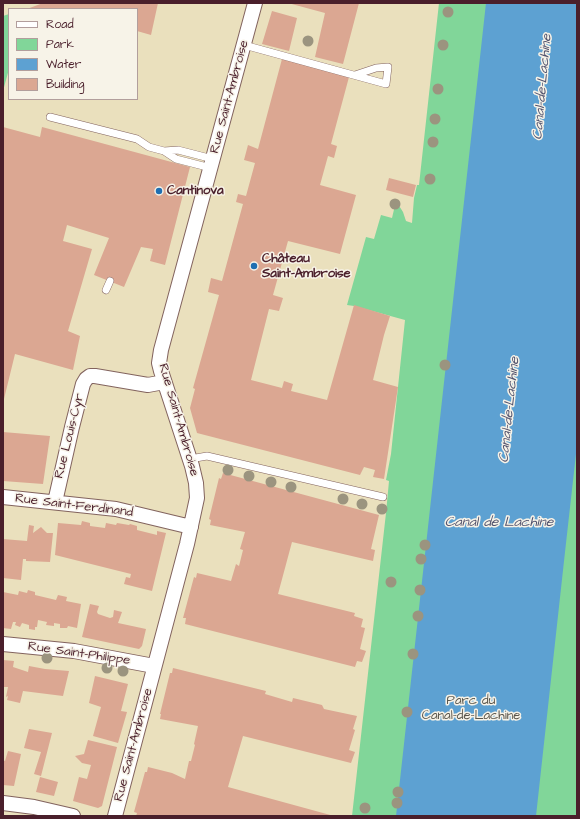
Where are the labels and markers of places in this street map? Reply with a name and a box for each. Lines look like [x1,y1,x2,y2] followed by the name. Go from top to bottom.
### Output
[167,183,224,199] place label: Cantinova
[154,186,164,196] marker: Cantinova
[262,251,350,282] place label: Château Saint-Ambroise
[249,261,259,271] marker: Château Saint-Ambroise

